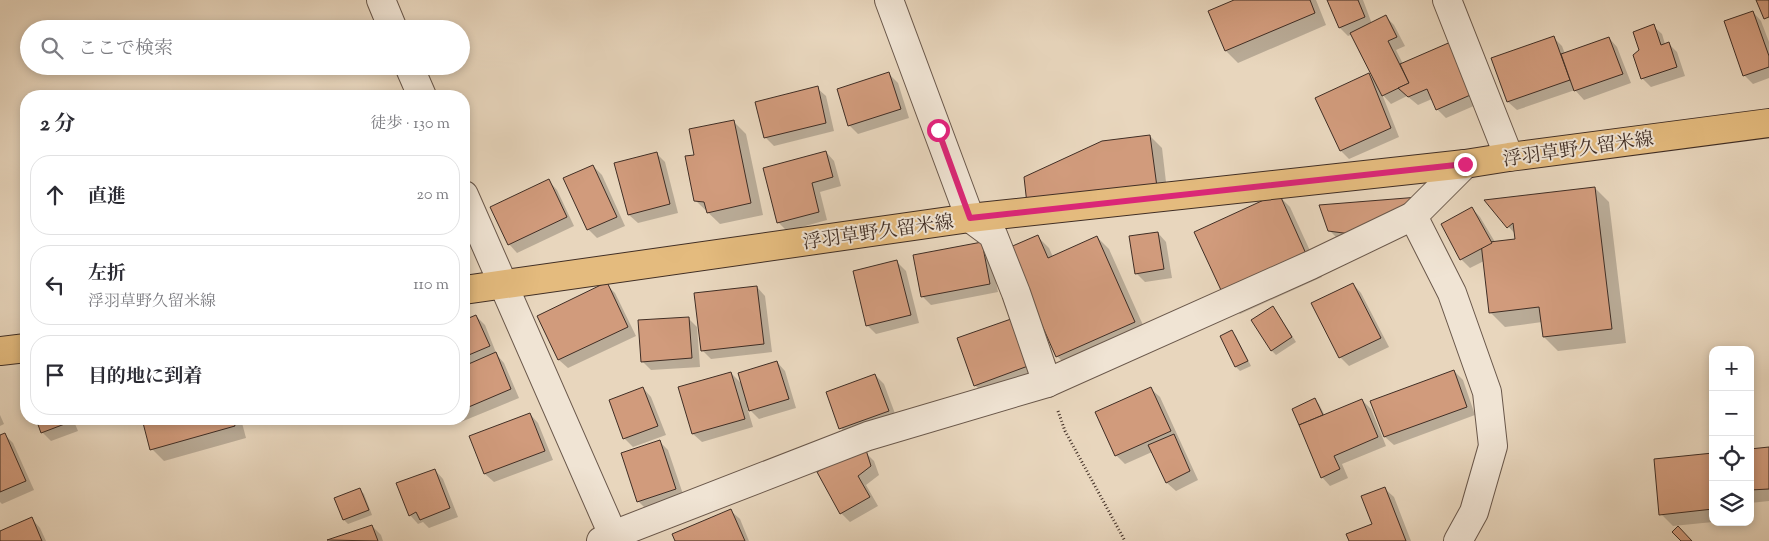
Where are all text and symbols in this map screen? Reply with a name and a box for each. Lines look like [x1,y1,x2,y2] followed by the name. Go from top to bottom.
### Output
[20,20,470,75] search box
[38,34,66,62] icon: search
[78,36,173,63] text: ここで検索
[40,110,75,140] text: 2 分
[370,113,450,136] text: 徒歩 · 130 m
[927,119,950,142] route start
[1501,127,1655,174] street label: 浮羽草野久留米線
[1454,153,1477,176] route end
[41,181,69,209] icon: ahead
[88,184,126,211] text: 直進
[416,184,449,207] text: 20 m
[801,210,955,257] street label: 浮羽草野久留米線
[88,261,126,288] text: 左折
[41,271,69,299] icon: left
[413,274,449,297] text: 110 m
[88,291,216,314] text: 浮羽草野久留米線
[1709,346,1754,526] map controls
[1709,346,1754,391] button: +
[41,361,69,389] icon: arrive
[88,364,202,391] text: 目的地に到着
[1709,391,1754,436] button: −
[1709,436,1754,481] button: locate
[1709,481,1754,526] button: layers

